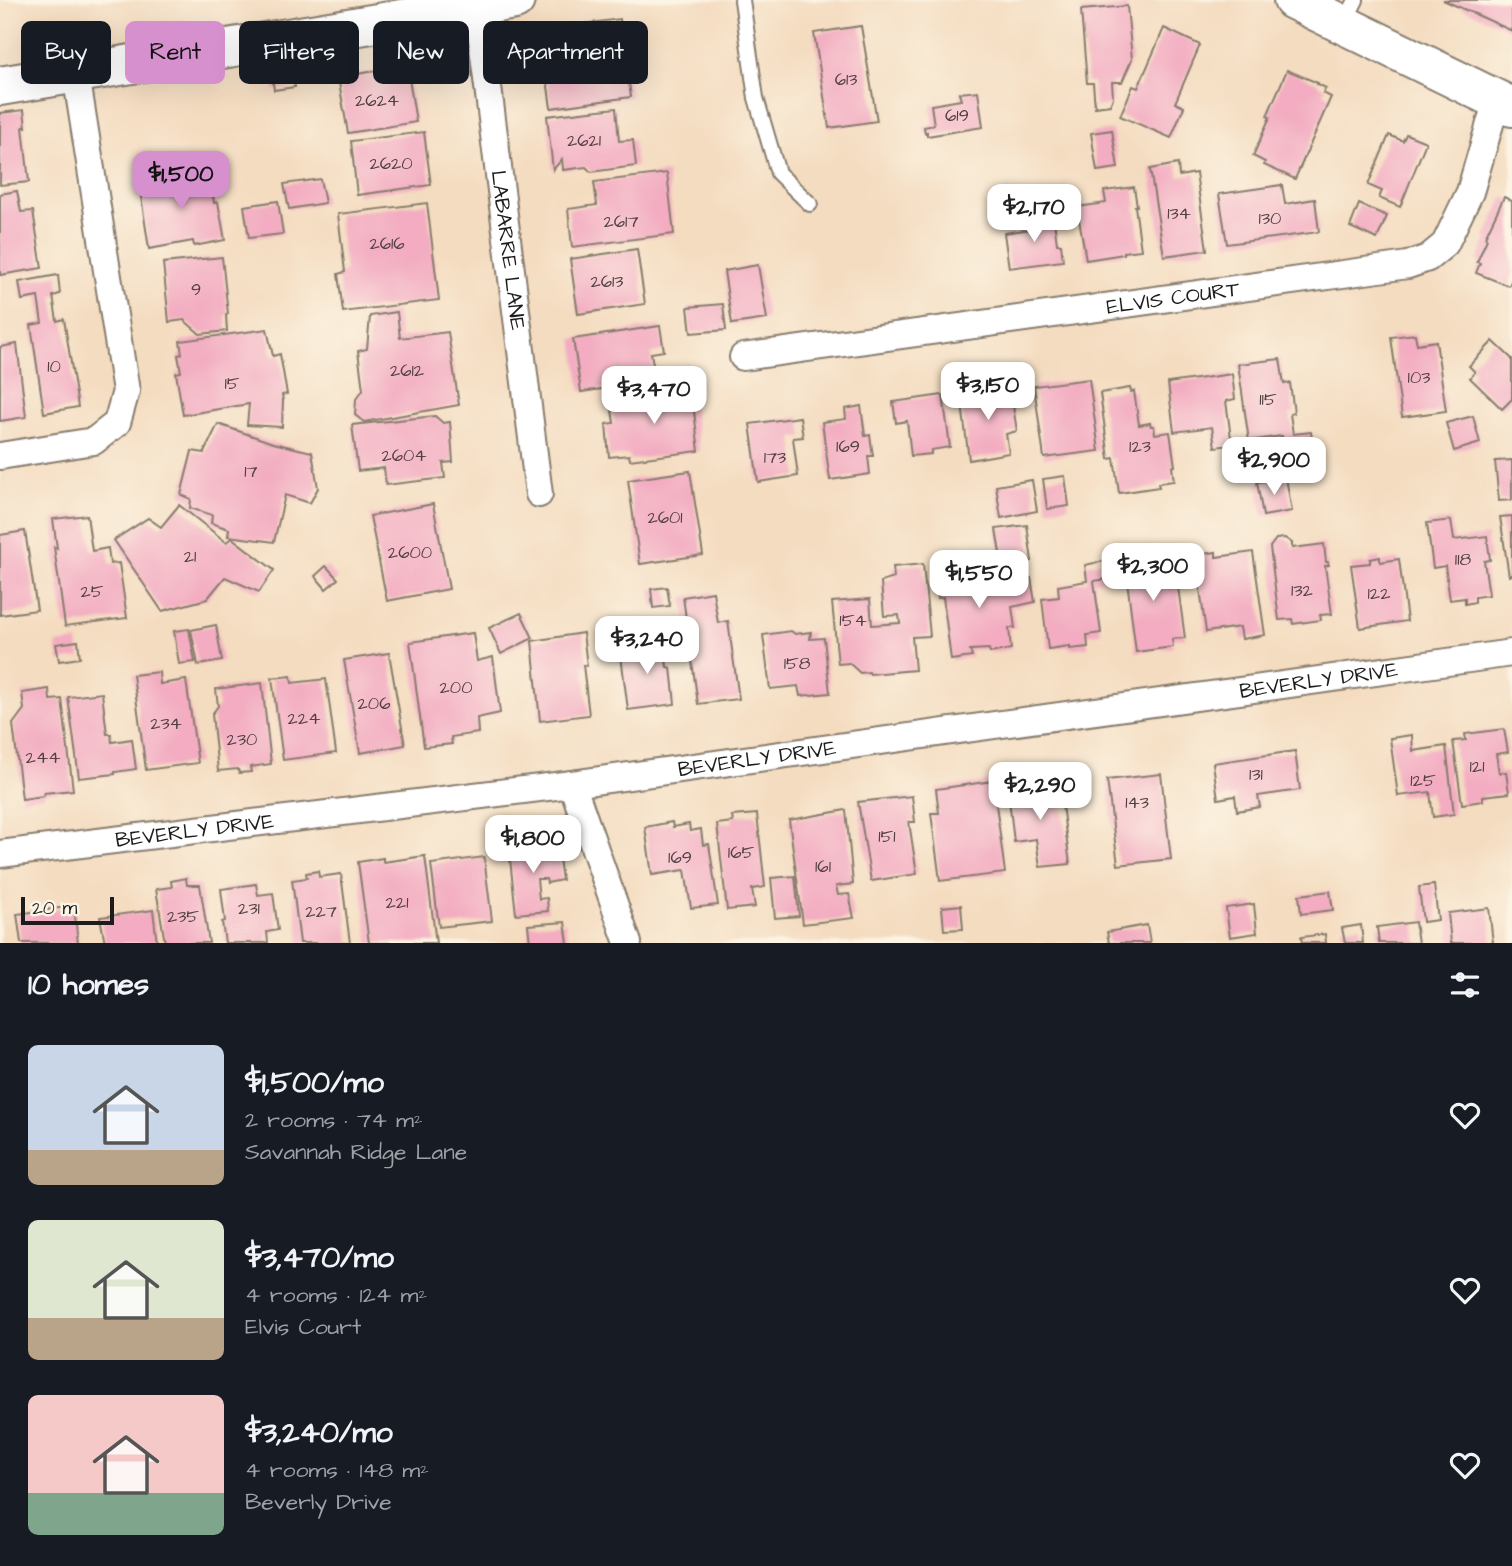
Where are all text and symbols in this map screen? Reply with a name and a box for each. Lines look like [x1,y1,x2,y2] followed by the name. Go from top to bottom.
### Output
[21,21,111,84] chip: Buy
[125,21,225,84] chip: Rent
[239,21,359,84] chip: Filters
[373,21,469,84] chip: New
[483,21,648,84] chip: Apartment
[835,67,857,92] house number: 613
[355,88,399,113] house number: 2624
[945,103,969,128] house number: 619
[567,128,601,153] house number: 2621
[369,151,413,176] house number: 2620
[124,152,238,211] pin: $1,500
[148,158,214,190] text: $1,500
[484,169,532,332] street label: LABARRE LANE
[977,184,1091,244] pin: $2,170
[1003,191,1065,223] text: $2,170
[1167,201,1191,226] house number: 134
[1259,206,1281,231] house number: 130
[604,209,638,234] house number: 2617
[369,231,405,256] house number: 2616
[590,269,624,294] house number: 2613
[1105,274,1242,322] street label: ELVIS COURT
[191,277,201,302] house number: 9
[47,354,61,379] house number: 10
[390,358,425,383] house number: 2612
[931,362,1045,422] pin: $3,150
[1408,365,1430,390] house number: 103
[597,366,711,426] pin: $3,470
[957,369,1019,401] text: $3,150
[224,371,240,396] house number: 15
[618,373,690,405] text: $3,470
[1259,387,1277,412] house number: 115
[836,434,860,459] house number: 169
[1129,434,1151,459] house number: 123
[1217,438,1331,497] pin: $2,900
[381,443,427,468] house number: 2604
[1238,444,1310,476] text: $2,900
[764,445,786,470] house number: 173
[244,459,258,484] house number: 17
[647,505,683,530] house number: 2601
[388,540,432,565] house number: 2600
[184,544,196,569] house number: 21
[1096,544,1210,603] pin: $2,300
[1455,547,1471,572] house number: 118
[922,550,1036,610] pin: $1,550
[1118,550,1188,582] text: $2,300
[946,557,1012,589] text: $1,550
[1291,578,1314,603] house number: 132
[80,579,104,604] house number: 25
[1368,581,1391,606] house number: 122
[839,608,867,633] house number: 154
[590,616,704,676] pin: $3,240
[611,623,683,655] text: $3,240
[784,651,811,676] house number: 158
[1238,655,1400,706] street label: BEVERLY DRIVE
[439,675,473,700] house number: 200
[358,691,390,716] house number: 206
[288,706,320,731] house number: 224
[150,711,182,736] house number: 234
[227,727,257,752] house number: 230
[676,733,839,784] street label: BEVERLY DRIVE
[26,745,60,770] house number: 244
[1470,754,1484,779] house number: 121
[983,762,1097,822] pin: $2,290
[1249,762,1263,787] house number: 131
[1410,768,1436,793] house number: 125
[1005,769,1075,801] text: $2,290
[1125,790,1149,815] house number: 143
[114,807,276,855] street label: BEVERLY DRIVE
[476,816,590,875] pin: $1,800
[501,822,565,854] text: $1,800
[878,824,896,849] house number: 151
[728,840,754,865] house number: 165
[668,845,692,870] house number: 169
[815,854,831,879] house number: 161
[386,890,408,915] house number: 221
[21,894,114,926] scale bar
[32,895,77,922] text: 20 m
[238,896,260,921] house number: 231
[305,899,337,924] house number: 227
[167,904,199,929] house number: 235
[28,964,149,1006] text: 10 homes
[1446,966,1484,1004] icon: filters
[245,1062,384,1104] text: $1,500/mo
[84,1073,168,1157] icon: home
[1446,1096,1484,1134] icon: heart
[245,1104,423,1136] text: 2 rooms · 74 m²
[245,1136,467,1168] text: Savannah Ridge Lane
[245,1237,394,1279] text: $3,470/mo
[84,1248,168,1332] icon: home
[1446,1271,1484,1309] icon: heart
[245,1279,427,1311] text: 4 rooms · 124 m²
[245,1311,361,1343] text: Elvis Court
[245,1412,393,1454] text: $3,240/mo
[84,1423,168,1507] icon: home
[1446,1446,1484,1484] icon: heart
[245,1454,429,1486] text: 4 rooms · 148 m²
[245,1486,392,1518] text: Beverly Drive

